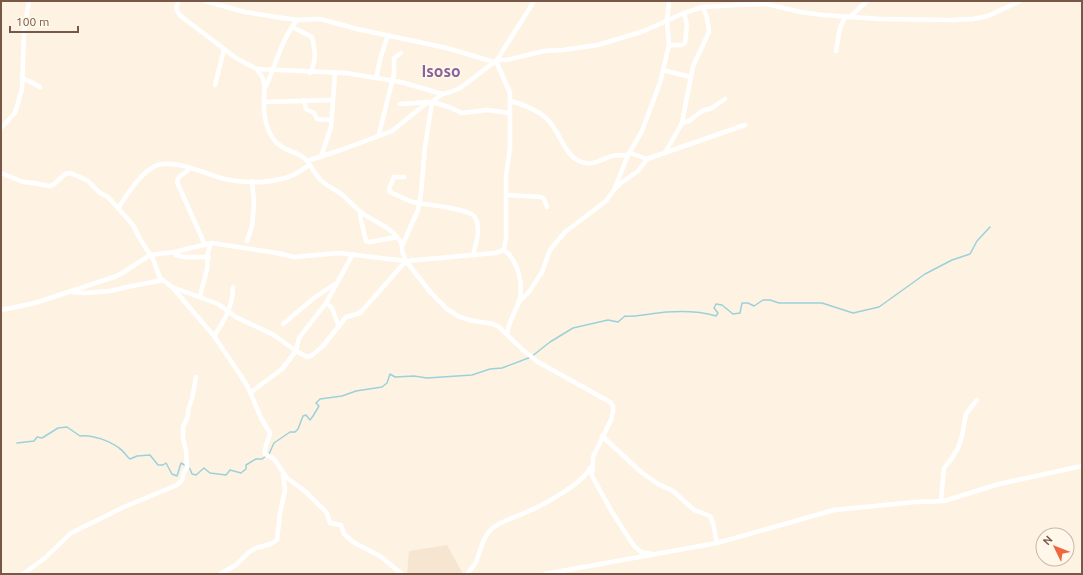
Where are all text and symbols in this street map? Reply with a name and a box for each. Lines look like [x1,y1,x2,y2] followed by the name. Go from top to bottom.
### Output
[10,8,78,34] scale bar
[16,15,49,28] text: 100 m
[421,62,461,80] district label: Isoso
[1035,527,1075,567] north arrow
[1040,533,1055,547] text: N

